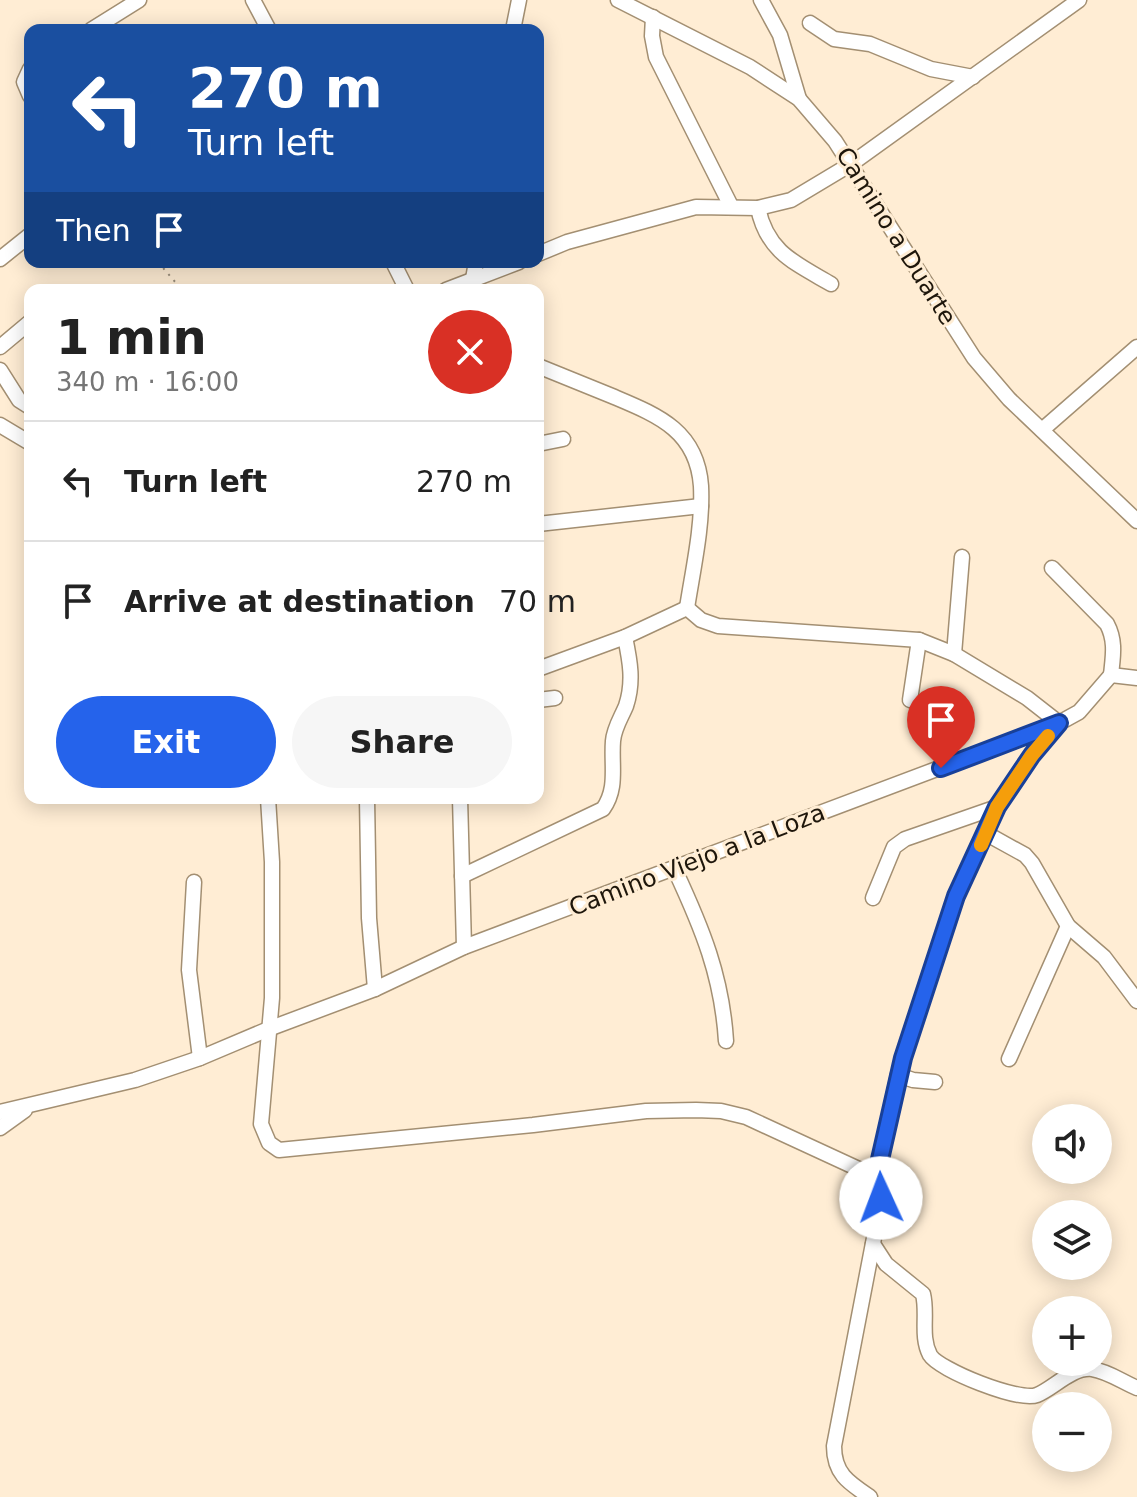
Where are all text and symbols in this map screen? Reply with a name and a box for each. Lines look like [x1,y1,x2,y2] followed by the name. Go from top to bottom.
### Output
[188,55,383,120] text: 270 m
[56,56,160,160] icon: left
[188,122,334,163] text: Turn left
[830,142,962,330] street label: Camino a Duarte
[147,208,191,252] icon: arrive
[56,213,131,248] text: Then
[56,309,207,365] text: 1 min
[428,310,512,394] button: close
[56,367,239,397] text: 340 m · 16:00
[56,459,100,503] icon: left
[124,464,267,499] text: Turn left
[416,464,512,499] text: 270 m
[56,579,100,623] icon: arrive
[124,584,475,619] text: Arrive at destination
[499,584,576,619] text: 70 m
[907,686,975,768] pin
[56,696,276,788] button: Exit
[292,696,512,788] button: Share
[919,698,963,742] icon: arrive
[565,798,829,922] street label: Camino Viejo a la Loza
[1032,1104,1112,1472] map controls
[1032,1104,1112,1184] button: sound
[839,1156,923,1240] position arrow
[1032,1200,1112,1280] button: layers
[1032,1296,1112,1376] button: +
[1032,1392,1112,1472] button: −

